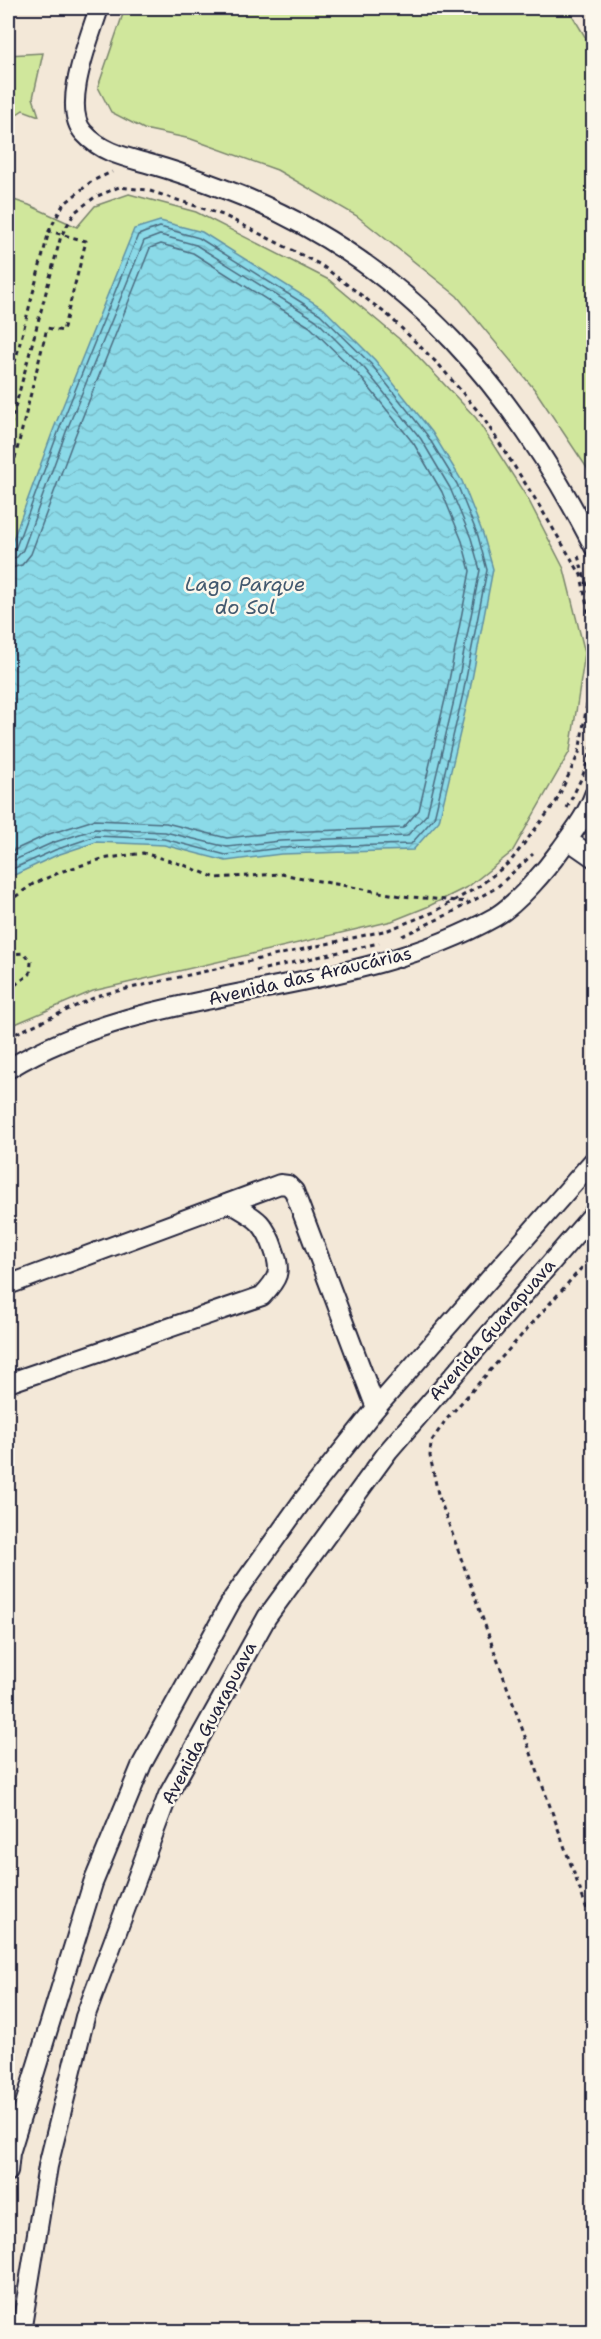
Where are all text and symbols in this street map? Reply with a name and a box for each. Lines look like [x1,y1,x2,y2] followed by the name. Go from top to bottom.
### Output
[185,571,305,620] water label: Lago Parque do Sol
[206,941,414,1011] street label: Avenida das Araucárias
[423,1254,561,1406] street label: Avenida Guarapuava
[156,1637,262,1809] street label: Avenida Guarapuava

